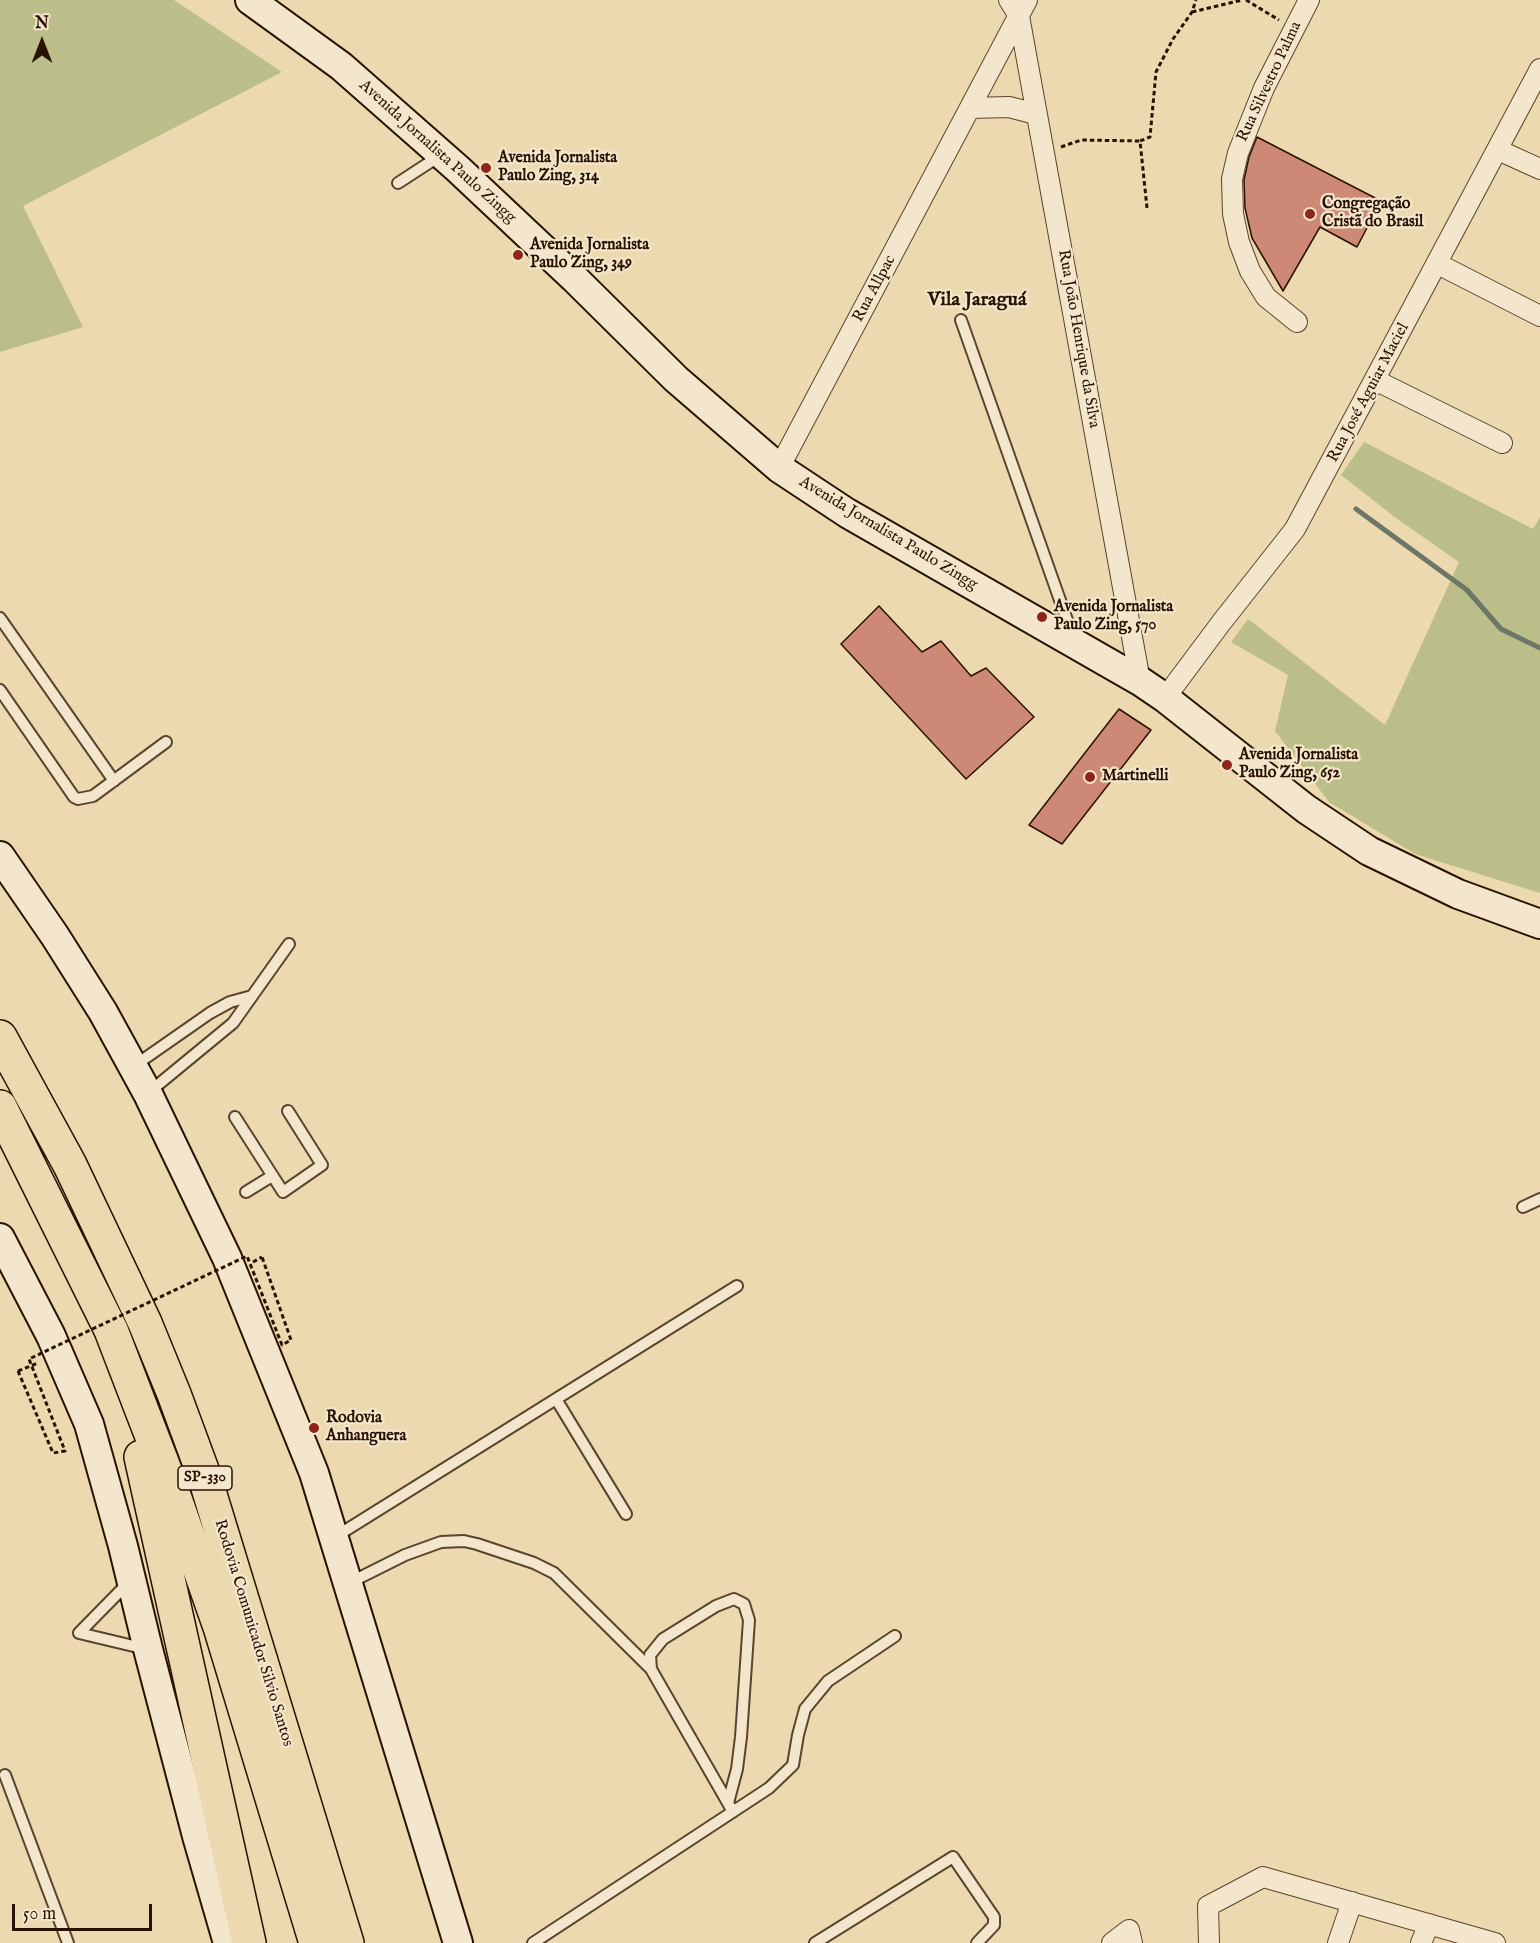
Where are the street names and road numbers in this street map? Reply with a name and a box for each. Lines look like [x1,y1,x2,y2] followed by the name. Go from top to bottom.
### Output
[1234,19,1306,145] street label: Rua Silvestro Palma
[354,76,520,228] street label: Avenida Jornalista Paulo Zingg
[1053,248,1103,430] street label: Rua João Henrique da Silva
[849,252,901,326] street label: Rua Allpac
[1324,320,1414,466] street label: Rua José Aguiar Maciel
[795,473,981,595] street label: Avenida Jornalista Paulo Zingg
[178,1466,232,1490] road number: SP-330
[209,1517,297,1749] street label: Rodovia Comunicador Silvio Santos

